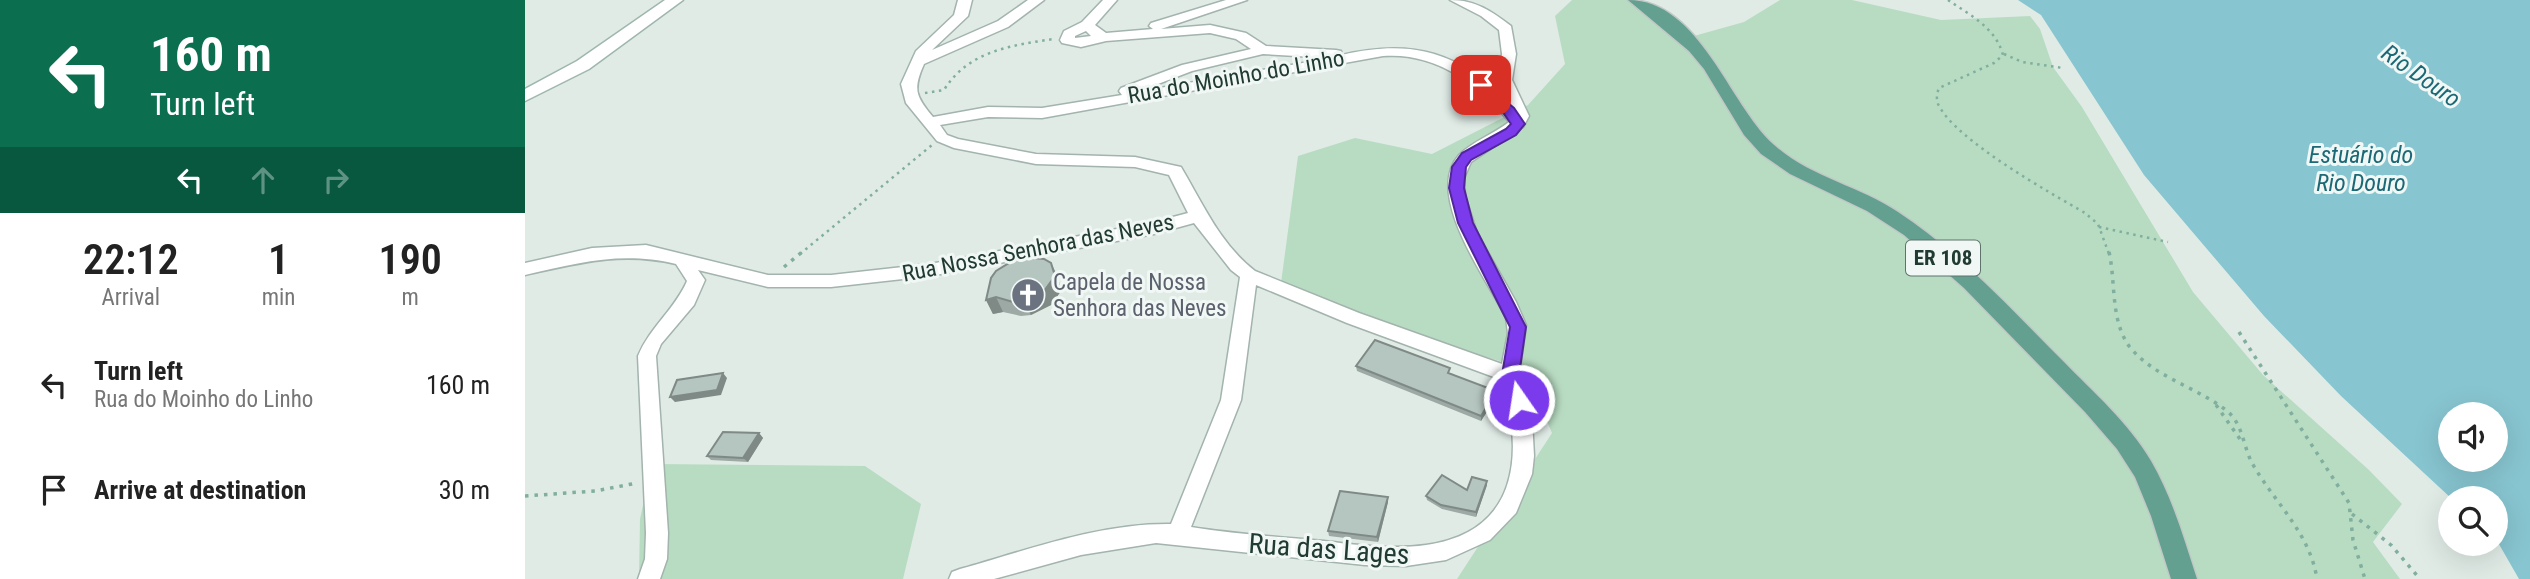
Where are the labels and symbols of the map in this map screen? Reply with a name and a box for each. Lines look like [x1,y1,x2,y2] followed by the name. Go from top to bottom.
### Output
[2376,39,2466,113] water label: Rio Douro
[1126,45,1346,109] street label: Rua do Moinho do Linho
[1451,55,1511,115] pin
[2309,141,2413,197] water label: Estuário do Rio Douro
[900,208,1176,288] street label: Rua Nossa Senhora das Neves
[1906,240,1980,276] road number: ER 108
[1053,269,1226,322] place label: Capela de Nossa Senhora das Neves
[1009,276,1047,314] church icon: Capela de Nossa Senhora das Neves
[1482,363,1556,437] position arrow
[1247,527,1411,571] street label: Rua das Lages

